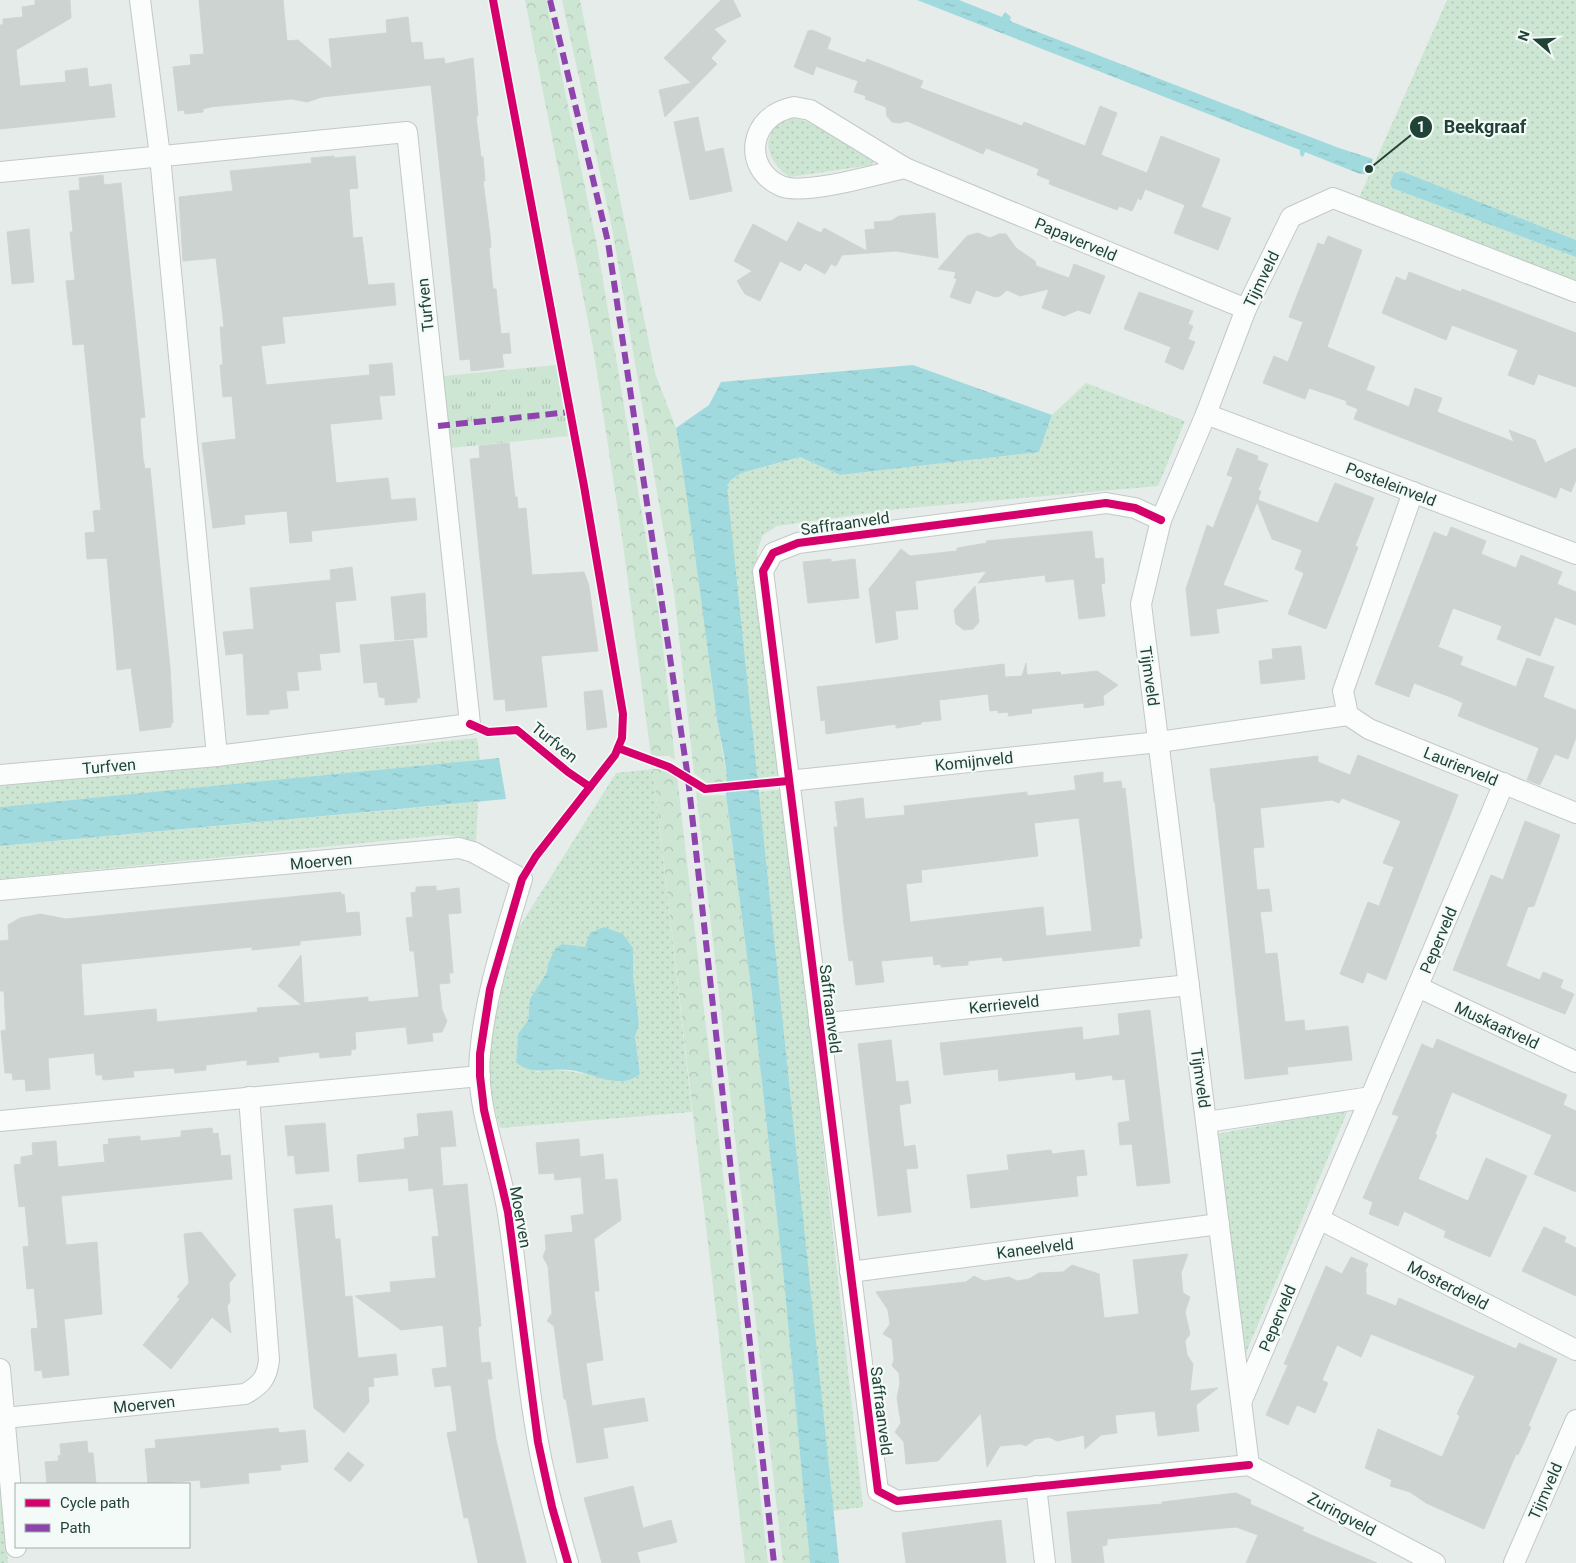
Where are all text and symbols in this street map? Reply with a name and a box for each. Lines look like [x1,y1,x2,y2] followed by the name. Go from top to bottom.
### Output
[1511,15,1561,65] north arrow
[1515,28,1533,43] text: N
[1409,111,1536,144] callout: Beekgraaf
[1444,116,1527,137] text: Beekgraaf
[1417,118,1425,136] text: 1
[1032,214,1120,265] street label: Papaverveld
[1240,248,1283,311] street label: Tijmveld
[413,277,438,333] street label: Turfven
[1343,459,1439,510] street label: Posteleinveld
[799,508,891,539] street label: Saffraanveld
[1136,645,1163,707] street label: Tijmveld
[528,718,582,767] street label: Turfven
[1421,743,1501,790] street label: Laurierveld
[934,748,1014,775] street label: Komijnveld
[81,755,137,778] street label: Turfven
[289,849,353,874] street label: Moerven
[1416,904,1461,976] street label: Peperveld
[816,963,845,1055] street label: Saffraanveld
[968,991,1040,1018] street label: Kerrieveld
[1452,998,1542,1053] street label: Muskaatveld
[1187,1047,1214,1109] street label: Tijmveld
[506,1185,535,1249] street label: Moerven
[995,1234,1075,1263] street label: Kaneelveld
[1404,1257,1491,1314] street label: Mosterdveld
[1255,1282,1300,1354] street label: Peperveld
[867,1365,896,1457] street label: Saffraanveld
[112,1392,176,1417] street label: Moerven
[1525,1460,1566,1523] street label: Tijmveld
[15,1483,190,1548] legend
[1304,1489,1379,1540] street label: Zuringveld
[60,1494,130,1512] text: Cycle path
[60,1519,91,1537] text: Path

